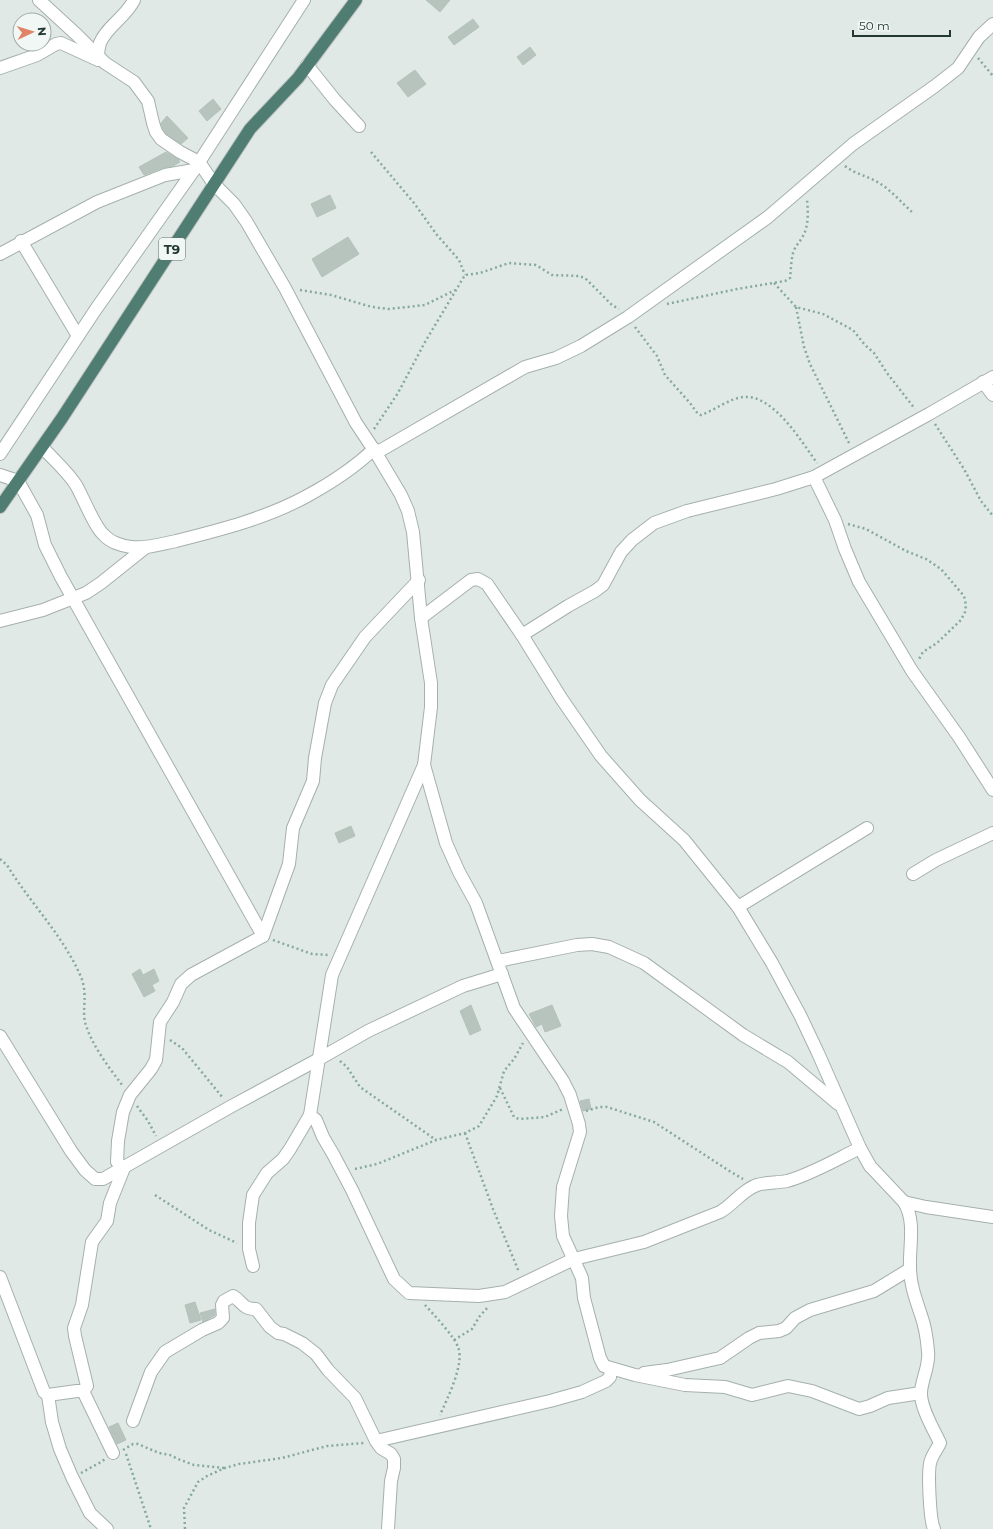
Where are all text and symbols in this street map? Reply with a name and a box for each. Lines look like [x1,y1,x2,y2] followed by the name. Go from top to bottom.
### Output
[12,12,52,52] north arrow
[853,12,950,38] scale bar
[859,18,890,33] text: 50 m
[35,26,49,36] text: N
[159,238,185,260] road number: T9

